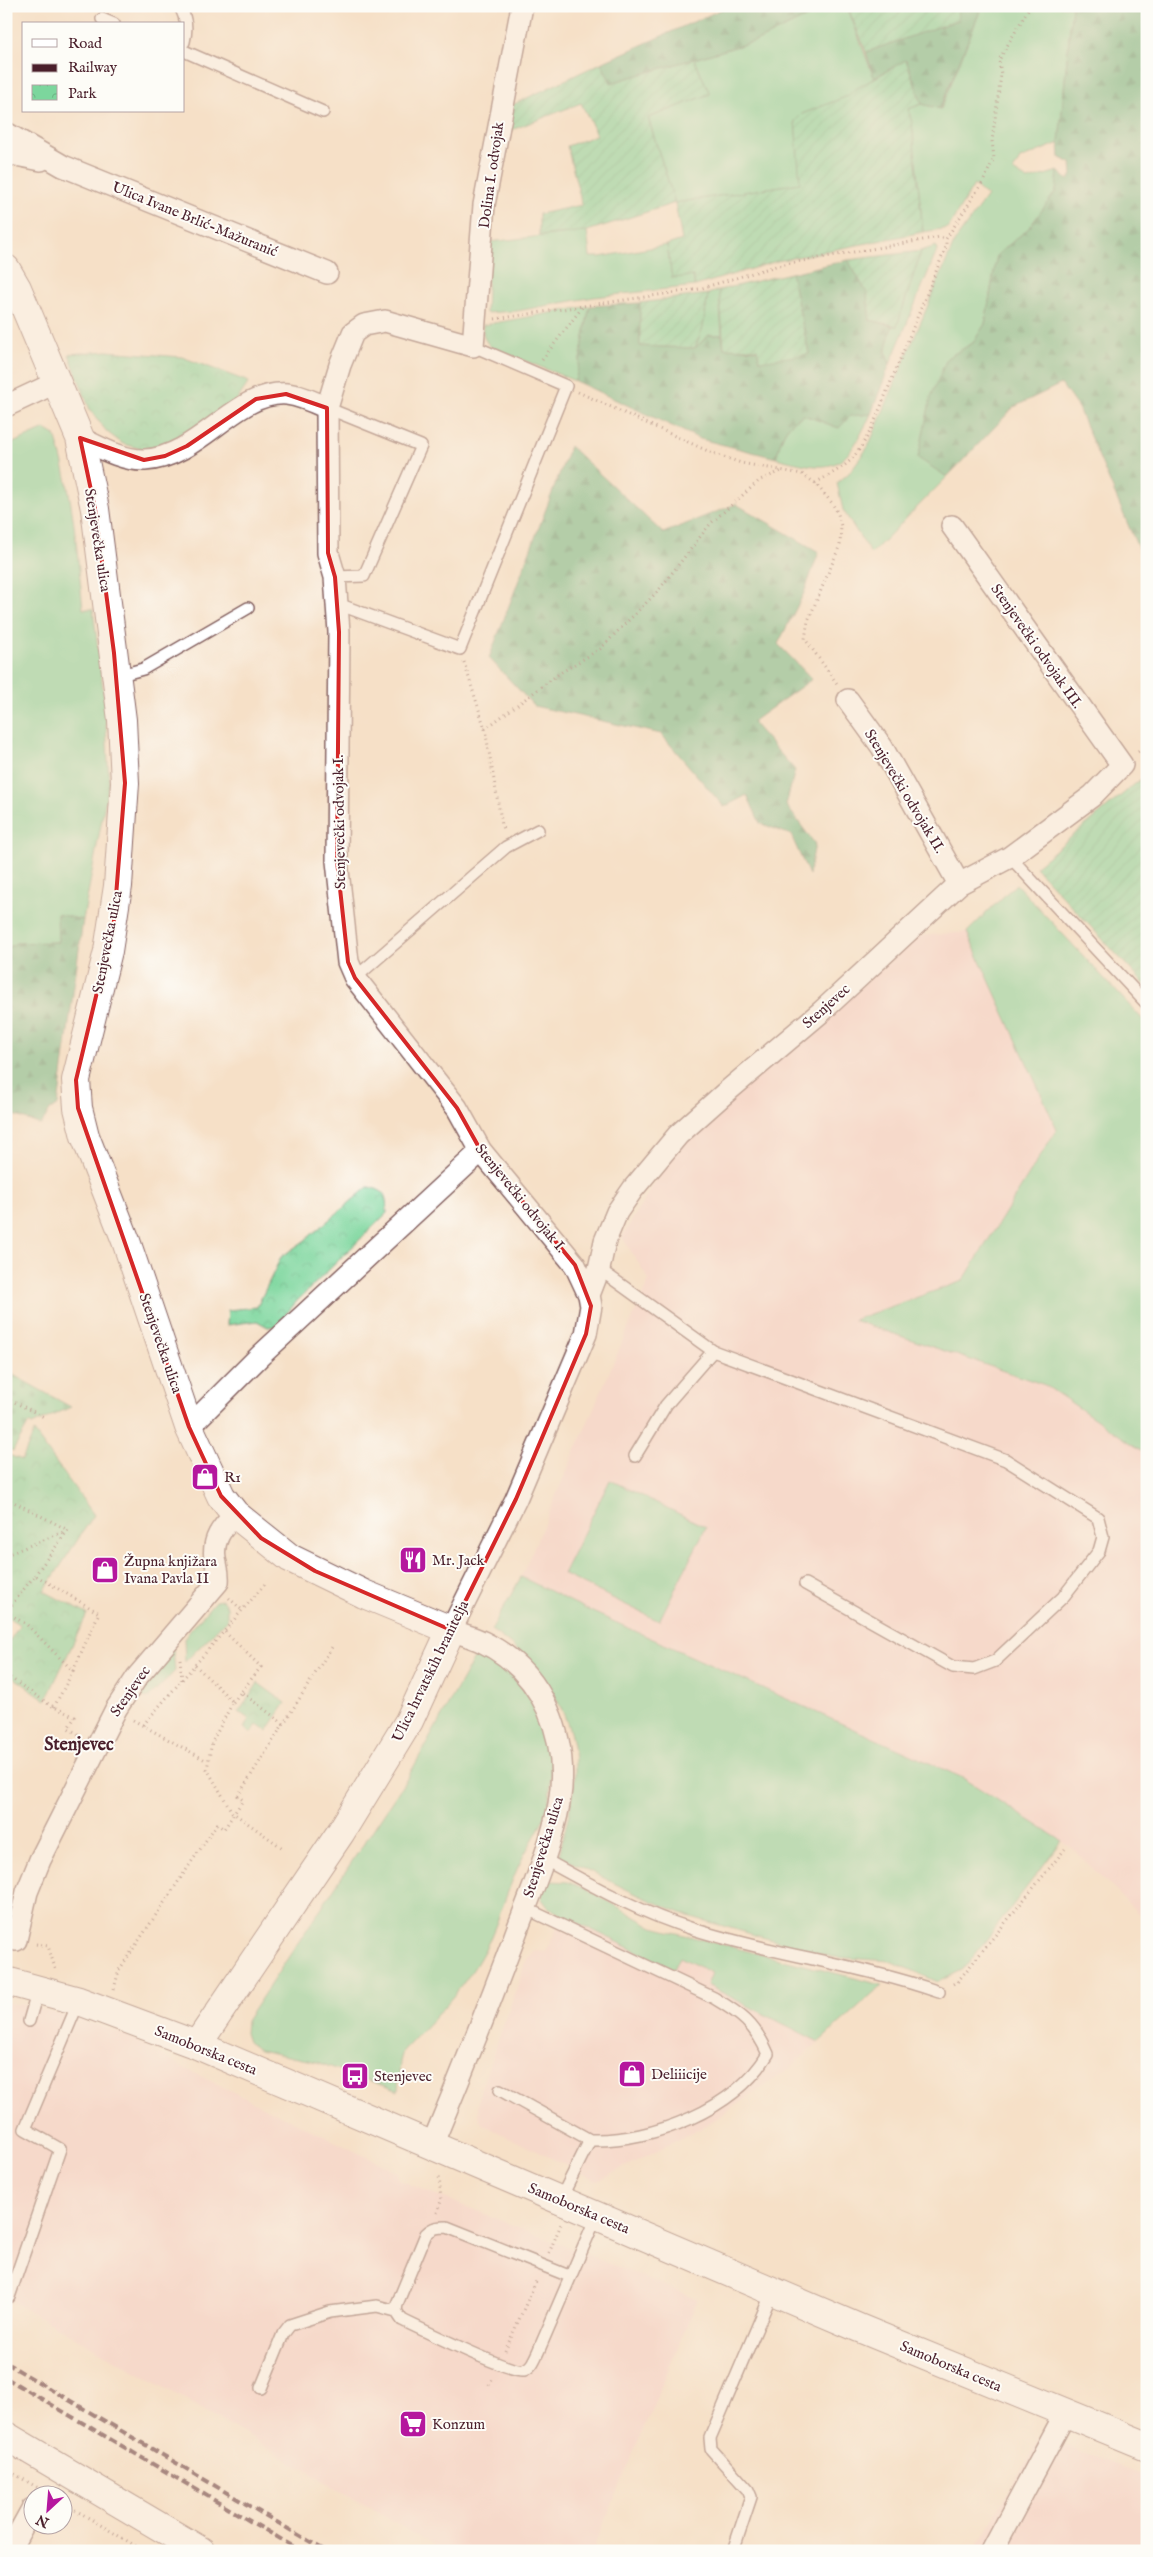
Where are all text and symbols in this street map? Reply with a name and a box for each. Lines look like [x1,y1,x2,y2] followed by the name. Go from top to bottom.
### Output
[22,22,185,112] legend
[68,34,103,53] text: Road
[68,58,118,77] text: Railway
[68,84,98,103] text: Park
[475,120,509,230] street label: Dolina I. odvojak
[109,178,280,261] street label: Ulica Ivane Brlić-Mažuranić
[80,487,115,594] street label: Stenjevečka ulica
[986,580,1087,712] street label: Stenjevečki odvojak III.
[860,726,949,857] street label: Stenjevečki odvojak II.
[329,754,350,890] street label: Stenjevečki odvojak I.
[88,888,127,995] street label: Stenjevečka ulica
[798,980,854,1033] street label: Stenjevec
[471,1140,570,1257] street label: Stenjevečki odvojak I.
[135,1291,187,1396] street label: Stenjevečka ulica
[190,1462,220,1492] shop icon: R1
[224,1468,241,1487] place label: R1
[398,1545,428,1575] restaurant icon: Mr. Jack
[432,1551,486,1570] place label: Mr. Jack
[124,1552,218,1588] place label: Župna knjižara Ivana Pavla II
[90,1555,120,1585] shop icon: Župna knjižara Ivana Pavla II
[388,1597,473,1745] street label: Ulica hrvatskih branitelja
[106,1662,155,1720] street label: Stenjevec
[44,1734,114,1757] district label: Stenjevec
[519,1794,568,1900] street label: Stenjevečka ulica
[152,2021,260,2080] street label: Samoborska cesta
[617,2059,647,2089] shop icon: Deliiicije
[340,2061,370,2091] bus stop icon: Stenjevec
[651,2065,707,2084] place label: Deliiicije
[374,2067,432,2086] place label: Stenjevec
[525,2178,633,2239] street label: Samoborska cesta
[897,2336,1005,2397] street label: Samoborska cesta
[398,2409,428,2439] supermarket icon: Konzum
[432,2415,486,2434] place label: Konzum
[22,2484,72,2534] north arrow
[33,2510,53,2532] text: N

